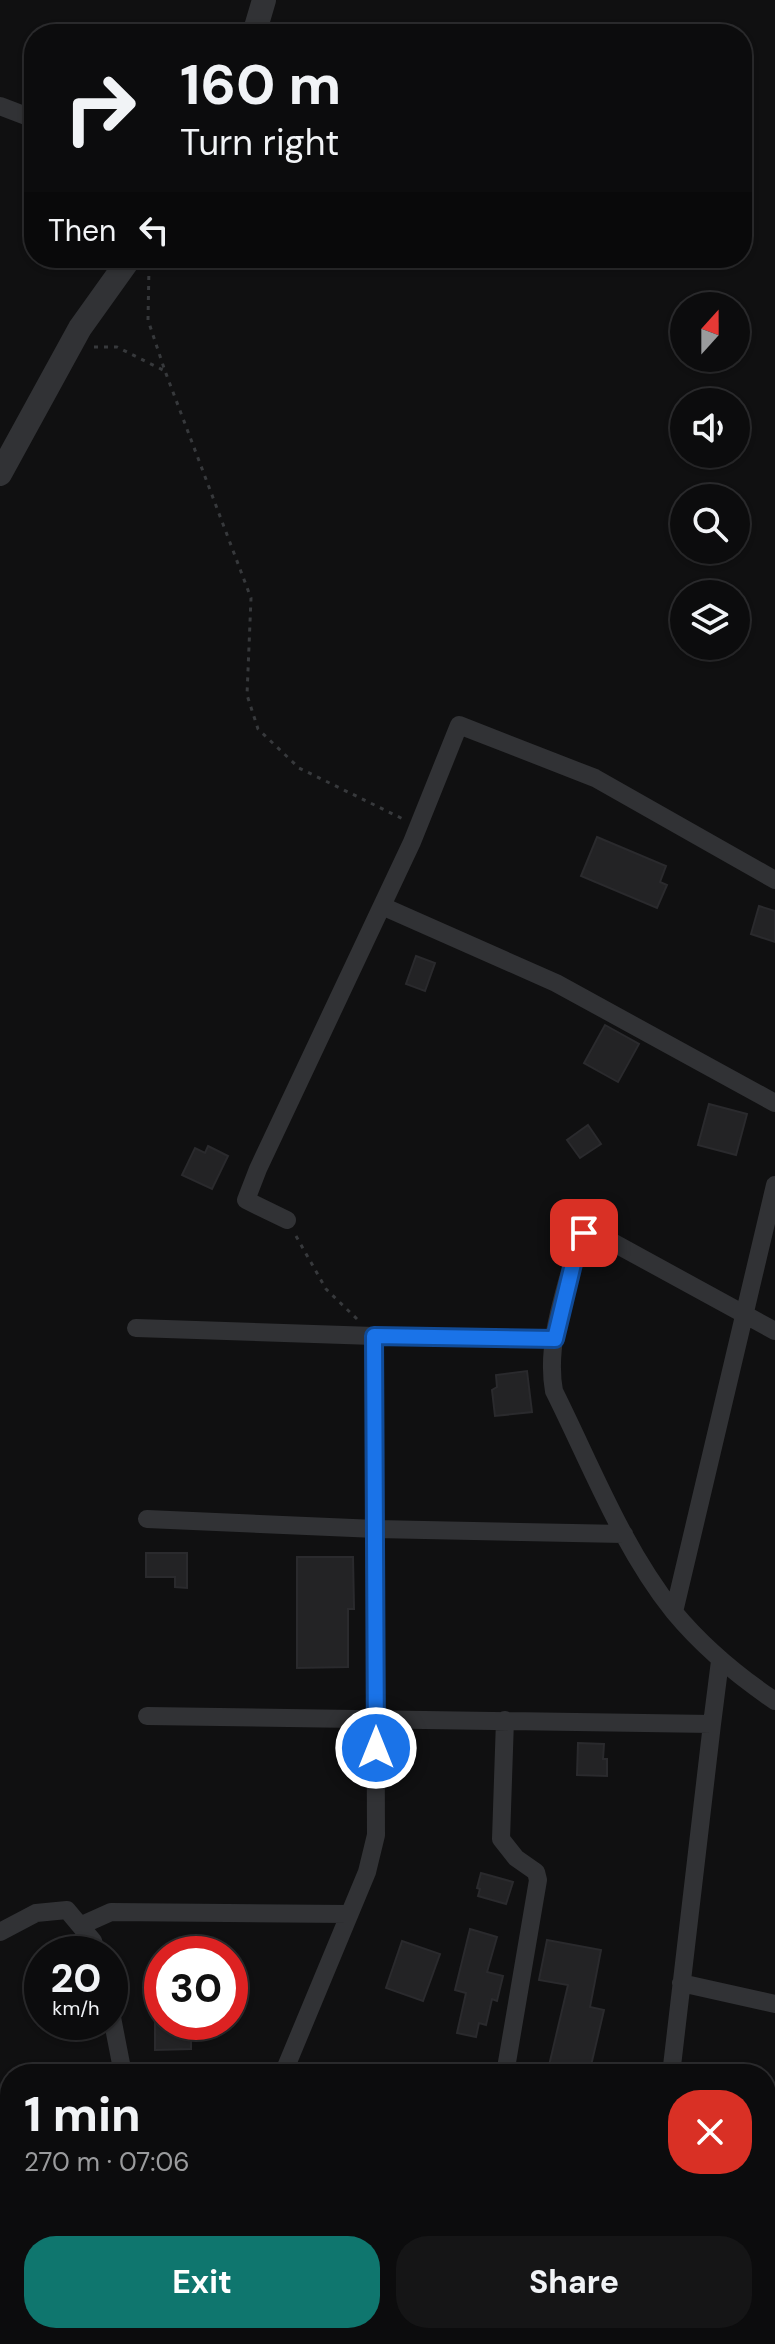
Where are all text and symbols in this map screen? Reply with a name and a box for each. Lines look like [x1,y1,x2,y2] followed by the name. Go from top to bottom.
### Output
[180,48,341,121] text: 160 m
[48,56,152,160] icon: right
[180,119,339,166] text: Turn right
[132,208,176,252] icon: left
[48,211,116,250] text: Then
[670,292,750,372] north arrow
[670,292,750,660] map controls
[670,388,750,468] button: sound
[670,484,750,564] button: search
[670,580,750,660] button: layers
[550,1199,618,1267] pin
[562,1211,606,1255] icon: arrive
[334,1706,418,1790] position arrow
[144,1936,248,2040] speed limit sign: 30
[50,1952,102,2004] text: 20
[52,1995,100,2021] text: km/h
[24,2083,141,2146] text: 1 min
[668,2090,752,2174] button: close
[24,2145,190,2179] text: 270 m · 07:06
[24,2236,380,2328] button: Exit
[396,2236,752,2328] button: Share

